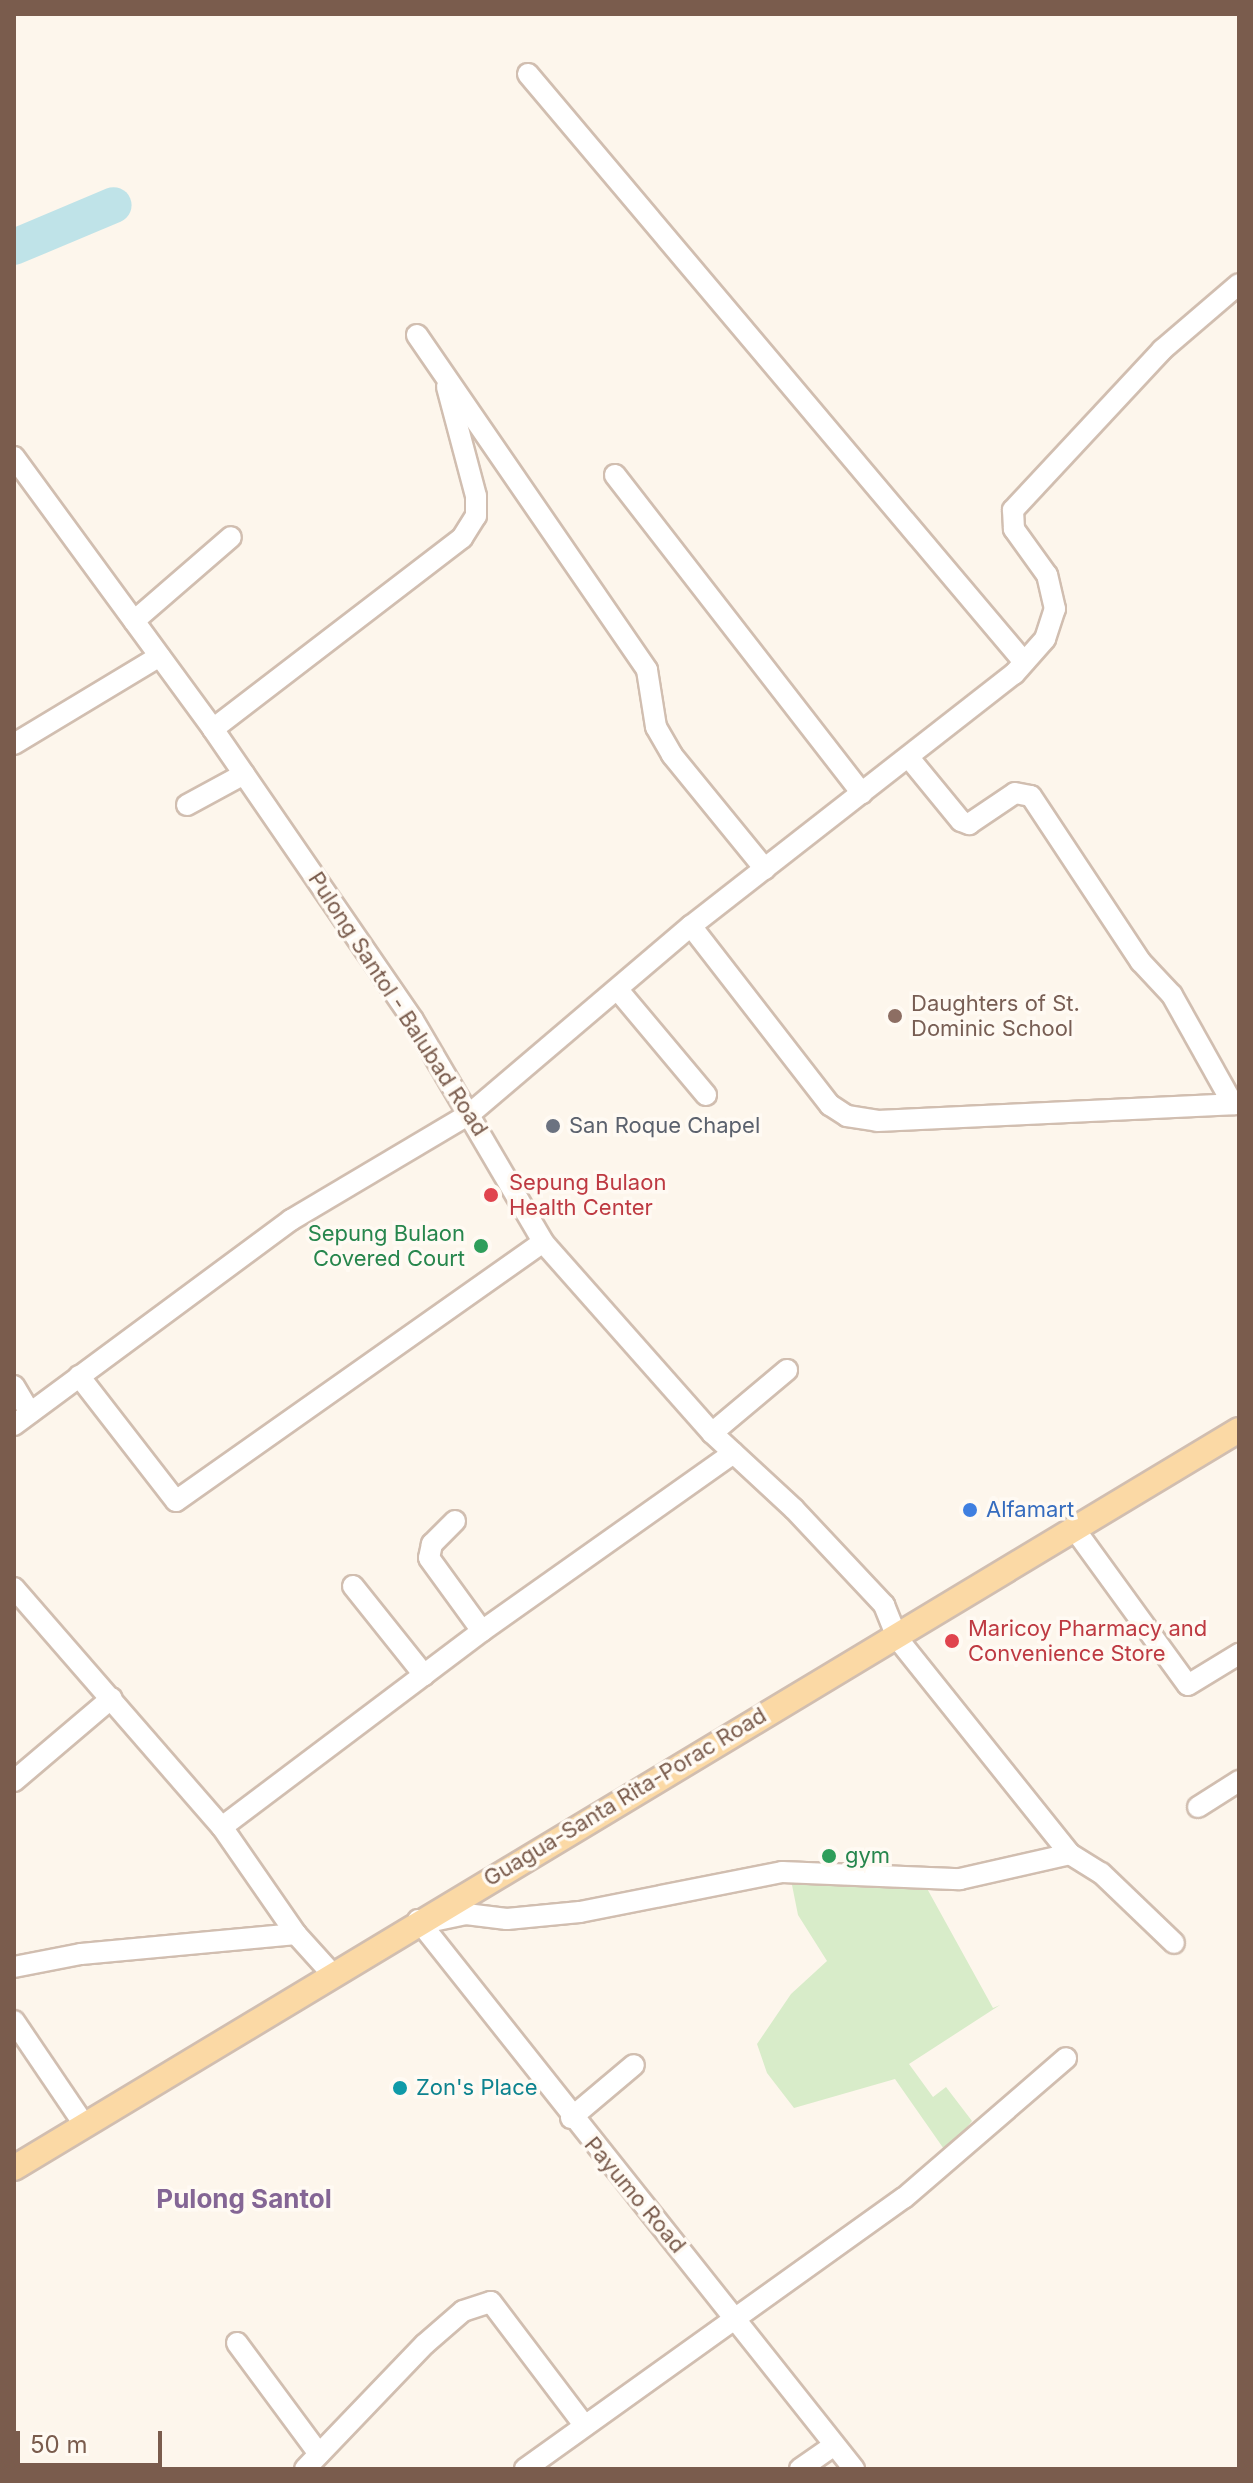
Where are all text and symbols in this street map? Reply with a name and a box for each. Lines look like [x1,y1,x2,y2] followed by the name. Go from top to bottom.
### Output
[303,867,493,1141] street label: Pulong Santol - Balubad Road
[911,990,1080,1042] place label: Daughters of St. Dominic School
[886,1007,904,1025] marker: Daughters of St. Dominic School
[569,1113,760,1139] place label: San Roque Chapel
[544,1117,562,1135] marker: San Roque Chapel
[509,1169,666,1220] place label: Sepung Bulaon Health Center
[480,1184,502,1206] marker: Sepung Bulaon Health Center
[308,1220,465,1272] place label: Sepung Bulaon Covered Court
[472,1237,490,1255] marker: Sepung Bulaon Covered Court
[986,1497,1074,1523] place label: Alfamart
[961,1501,979,1519] marker: Alfamart
[968,1615,1207,1666] place label: Maricoy Pharmacy and Convenience Store
[943,1632,961,1650] marker: Maricoy Pharmacy and Convenience Store
[479,1702,771,1892] street label: Guagua-Santa Rita-Porac Road
[845,1843,890,1869] place label: gym
[820,1847,838,1865] marker: gym
[416,2075,538,2101] place label: Zon's Place
[391,2079,409,2097] marker: Zon's Place
[579,2132,691,2258] street label: Payumo Road
[156,2183,332,2215] district label: Pulong Santol
[20,2415,166,2465] scale bar
[30,2430,88,2459] text: 50 m

